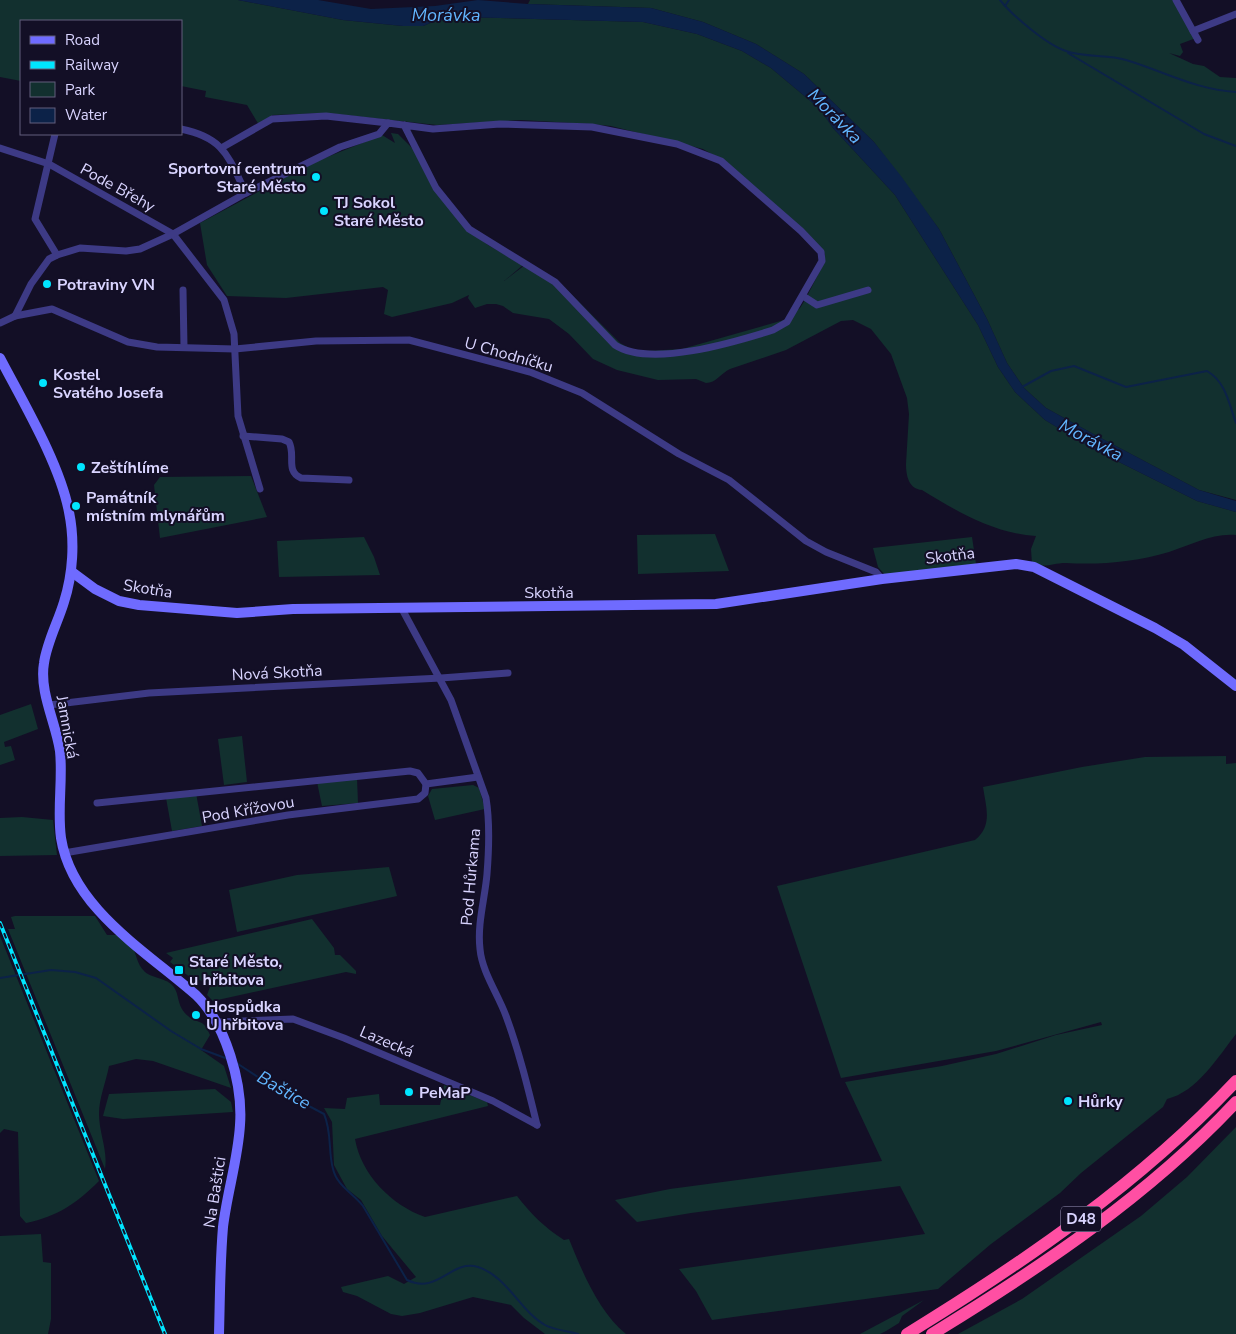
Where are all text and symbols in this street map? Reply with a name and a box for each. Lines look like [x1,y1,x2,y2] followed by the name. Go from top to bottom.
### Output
[412,3,480,27] water label: Morávka
[20,20,182,135] legend
[65,30,100,50] text: Road
[65,55,119,75] text: Railway
[65,80,95,100] text: Park
[802,83,868,149] water label: Morávka
[65,105,108,125] text: Water
[76,158,160,218] street label: Pode Břehy
[168,158,306,198] place label: Sportovní centrum Staré Město
[310,171,322,183] marker: Sportovní centrum Staré Město
[334,192,424,232] place label: TJ Sokol Staré Město
[318,205,330,217] marker: TJ Sokol Staré Město
[57,274,155,296] place label: Potraviny VN
[41,278,53,290] marker: Potraviny VN
[462,332,556,378] street label: U Chodníčku
[53,364,163,404] place label: Kostel Svatého Josefa
[37,377,49,389] marker: Kostel Svatého Josefa
[1055,413,1127,467] water label: Morávka
[91,457,169,479] place label: Zeštíhlíme
[75,461,87,473] marker: Zeštíhlíme
[86,487,225,527] place label: Památník místním mlynářům
[70,500,82,512] marker: Památník místním mlynářům
[924,542,976,570] street label: Skotňa
[122,574,174,604] street label: Skotňa
[524,582,574,604] street label: Skotňa
[231,660,323,686] street label: Nová Skotňa
[50,693,83,761] street label: Jamnická
[200,791,296,829] street label: Pod Křížovou
[456,828,486,927] street label: Pod Hůrkama
[189,951,282,991] place label: Staré Město, u hřbitova
[173,964,185,976] marker: Staré Město, u hřbitova
[206,996,284,1036] place label: Hospůdka U hřbitova
[190,1009,202,1021] marker: Hospůdka U hřbitova
[356,1021,417,1063] street label: Lazecká
[253,1065,316,1115] water label: Baštice
[419,1082,471,1104] place label: PeMaP
[403,1086,415,1098] marker: PeMaP
[1078,1091,1123,1113] place label: Hůrky
[1062,1095,1074,1107] marker: Hůrky
[199,1155,231,1229] street label: Na Baštici
[1061,1206,1101,1232] road number: D48

